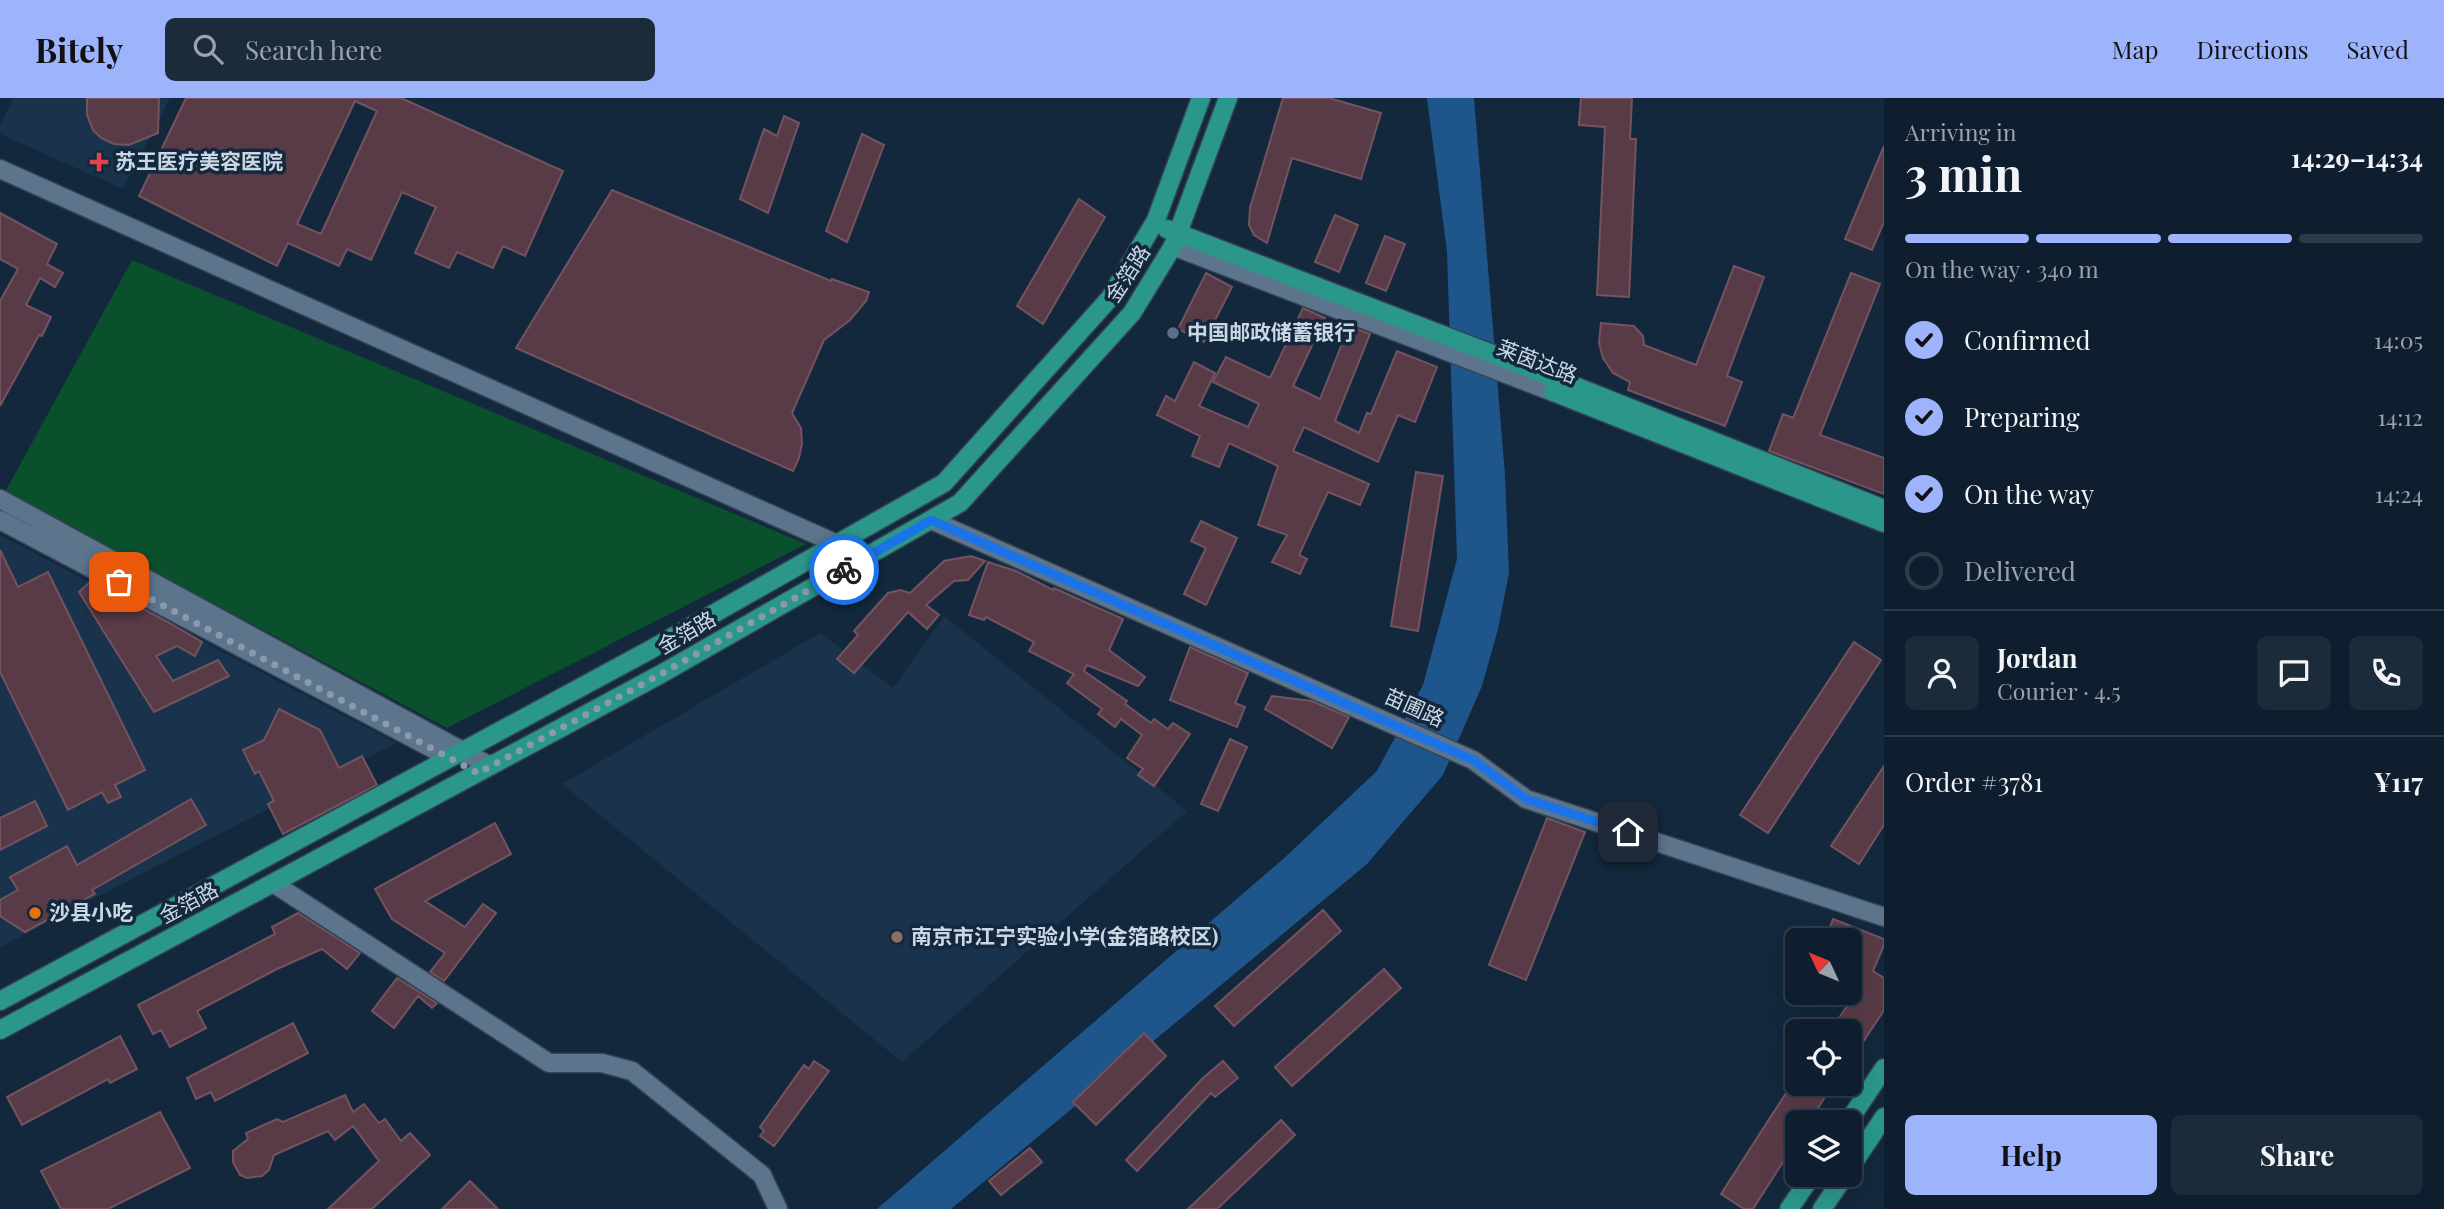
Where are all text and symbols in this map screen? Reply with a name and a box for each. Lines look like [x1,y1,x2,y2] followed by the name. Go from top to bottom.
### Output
[165,18,655,81] search box
[35,27,123,71] text: Bitely
[189,30,227,68] icon: search
[245,32,383,67] text: Search here
[2112,33,2158,65] text: Map
[2196,33,2309,65] text: Directions
[2347,33,2409,65] text: Saved
[1905,116,2017,147] text: Arriving in
[2291,140,2423,175] text: 14:29–14:34
[1905,142,2022,204] text: 3 min
[115,146,283,174] place label: 苏王医疗美容医院
[89,152,109,172] marker: 苏王医疗美容医院
[1097,239,1155,307] street label: 金箔路
[1905,253,2099,284] text: On the way · 340 m
[1187,317,1355,345] place label: 中国邮政储蓄银行
[1905,321,1943,359] icon: check
[1964,322,2091,357] text: Confirmed
[2374,324,2423,355] text: 14:05
[1165,325,1181,341] marker: 中国邮政储蓄银行
[1493,332,1582,388] street label: 莱茵达路
[1905,398,1943,436] icon: check
[1964,399,2080,434] text: Preparing
[2377,401,2423,432] text: 14:12
[1905,475,1943,513] icon: check
[1964,476,2094,511] text: On the way
[2375,478,2423,509] text: 14:24
[809,535,879,605] courier
[825,551,863,589] icon: bike
[89,552,149,612] pin
[1964,553,2076,588] text: Delivered
[100,563,138,601] icon: bag
[652,603,720,659] street label: 金箔路
[1905,636,1979,710] button: person
[2257,636,2331,710] button: chat
[2349,636,2423,710] button: phone
[1997,640,2077,675] text: Jordan
[1997,675,2121,706] text: Courier · 4.5
[1380,681,1449,732] street label: 苗圃路
[1905,764,2043,799] text: Order #3781
[2374,764,2423,799] text: ¥117
[1598,802,1658,862] pin
[1609,813,1647,851] icon: home
[154,874,222,928] street label: 金箔路
[49,897,133,925] place label: 沙县小吃
[27,905,43,921] marker: 沙县小吃
[911,921,1218,949] place label: 南京市江宁实验小学(金箔路校区)
[1785,928,1862,1004] north arrow
[1785,928,1862,1187] map controls
[889,929,905,945] marker: 南京市江宁实验小学(金箔路校区)
[1785,1019,1862,1096] button: locate
[1785,1110,1862,1187] button: layers
[1905,1115,2157,1195] button: Help
[2171,1115,2423,1195] button: Share

